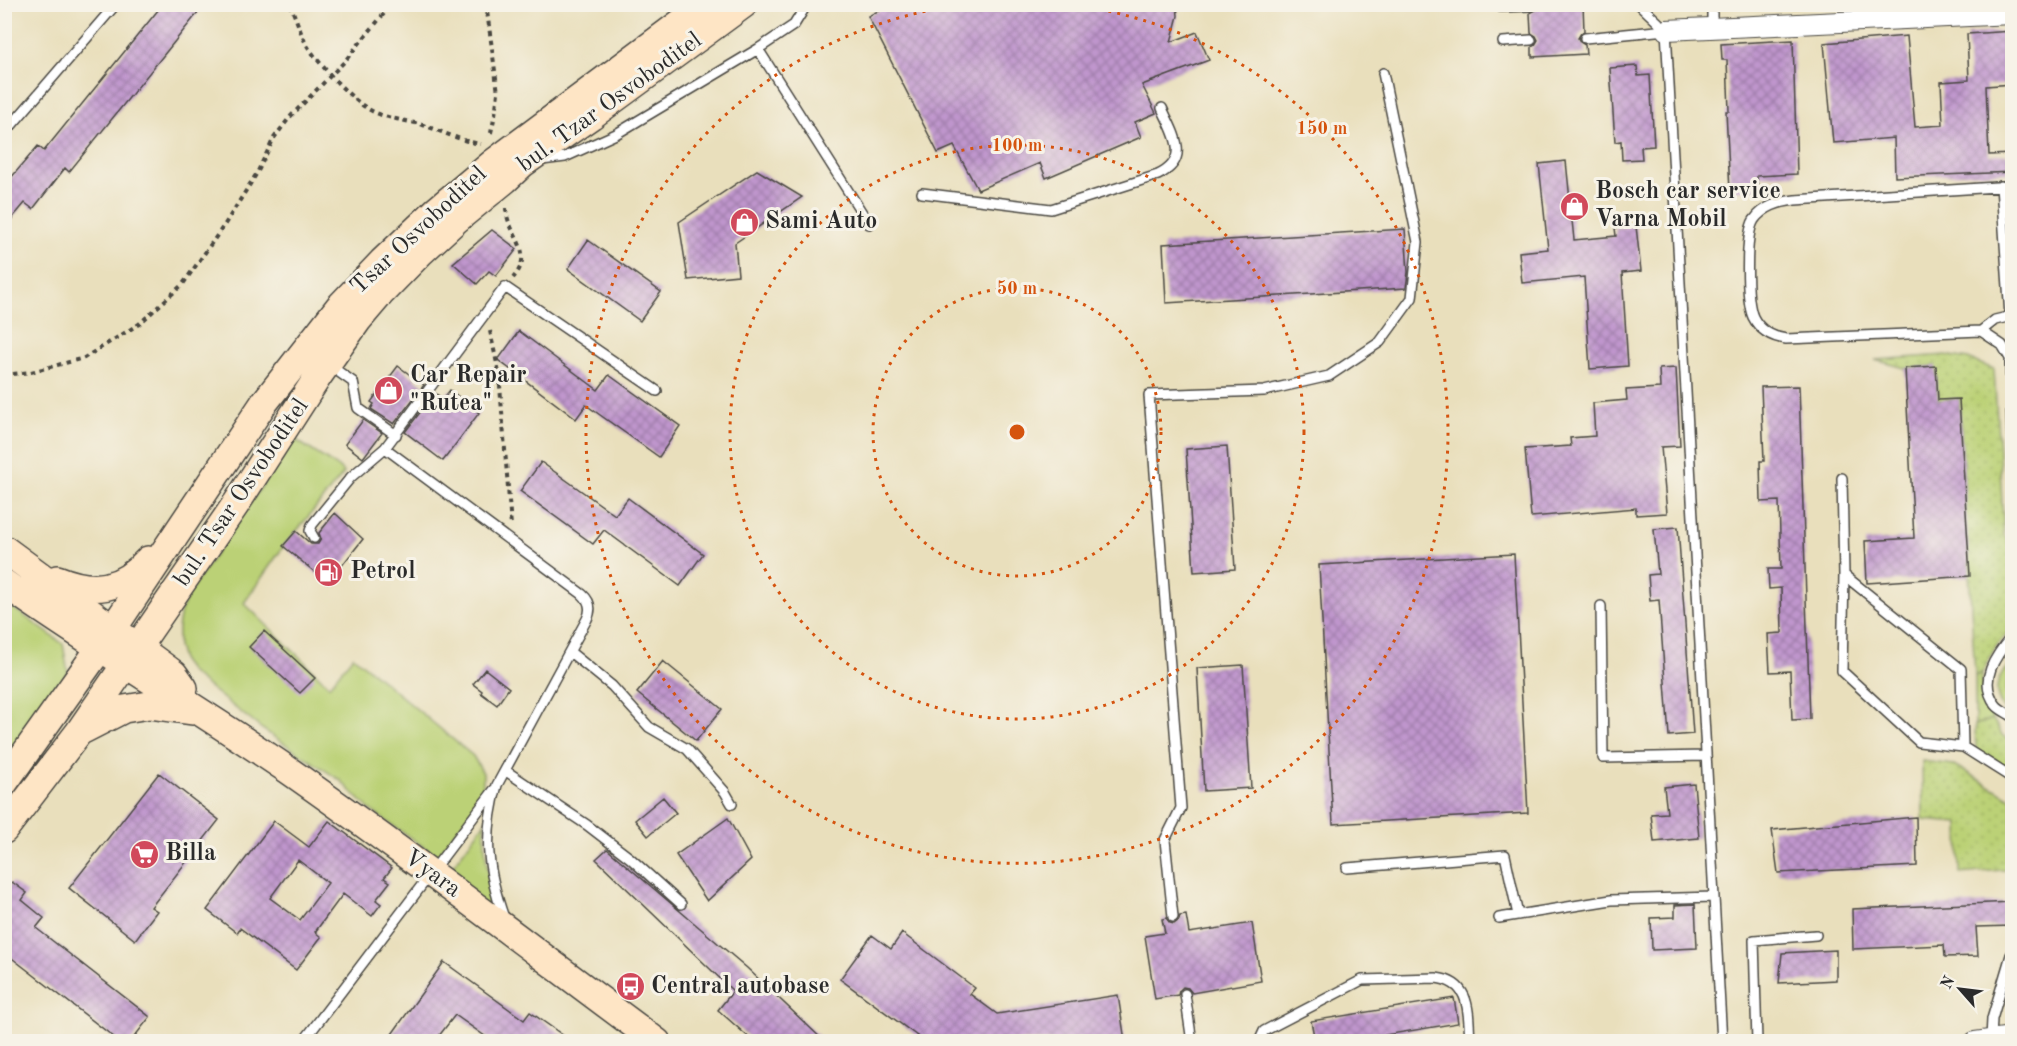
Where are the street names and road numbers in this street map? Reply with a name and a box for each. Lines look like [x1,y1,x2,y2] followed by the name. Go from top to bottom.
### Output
[514,28,706,178] street label: bul. Tzar Osvoboditel
[347,162,491,300] street label: Tsar Osvoboditel
[170,395,314,591] street label: bul. Tsar Osvoboditel
[399,845,465,903] street label: Vyara

